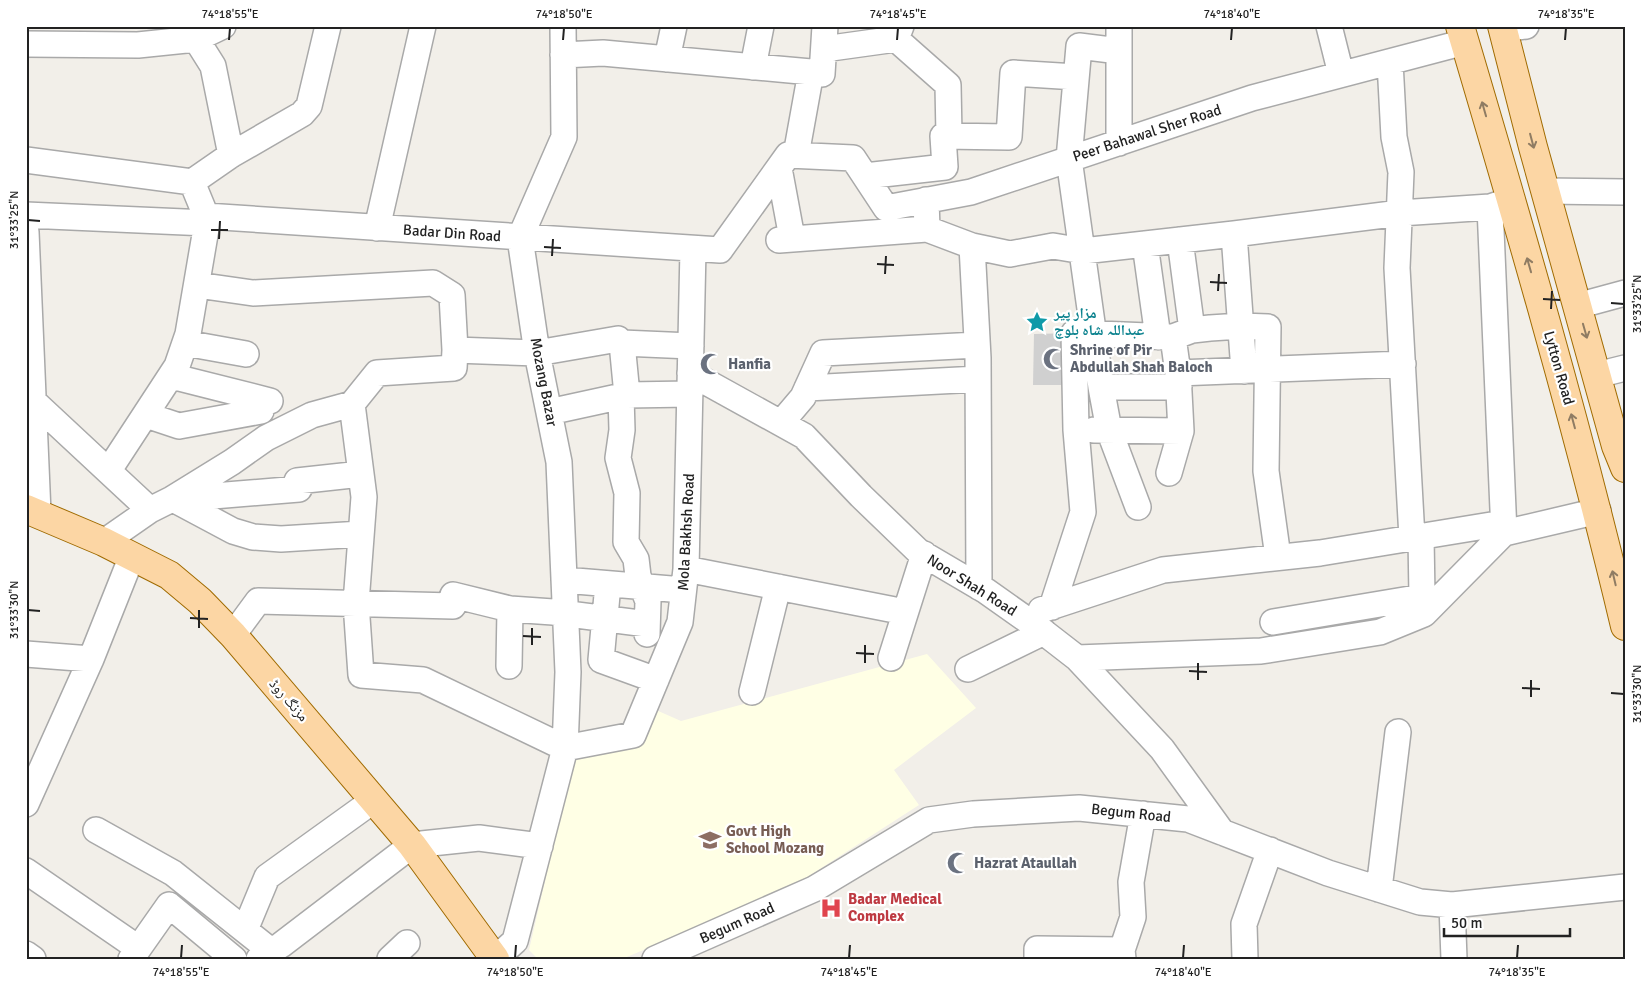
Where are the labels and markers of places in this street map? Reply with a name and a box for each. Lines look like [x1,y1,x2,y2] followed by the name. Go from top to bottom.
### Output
[1053,304,1145,339] place label: مزار پیر عبداللہ شاہ بلوچ
[1024,309,1050,335] place icon: مزار پیر عبداللہ شاہ بلوچ
[1070,341,1213,376] place label: Shrine of Pir Abdullah Shah Baloch
[1041,346,1067,372] mosque icon: Shrine of Pir Abdullah Shah Baloch
[698,351,724,377] mosque icon: Hanfia
[728,355,771,373] place label: Hanfia
[726,822,824,857] place label: Govt High School Mozang
[697,827,723,853] school or university icon: Govt High School Mozang
[945,850,971,876] mosque icon: Hazrat Ataullah
[974,854,1077,872] place label: Hazrat Ataullah
[848,890,942,925] place label: Badar Medical Complex
[818,895,844,921] hospital icon: Badar Medical Complex

